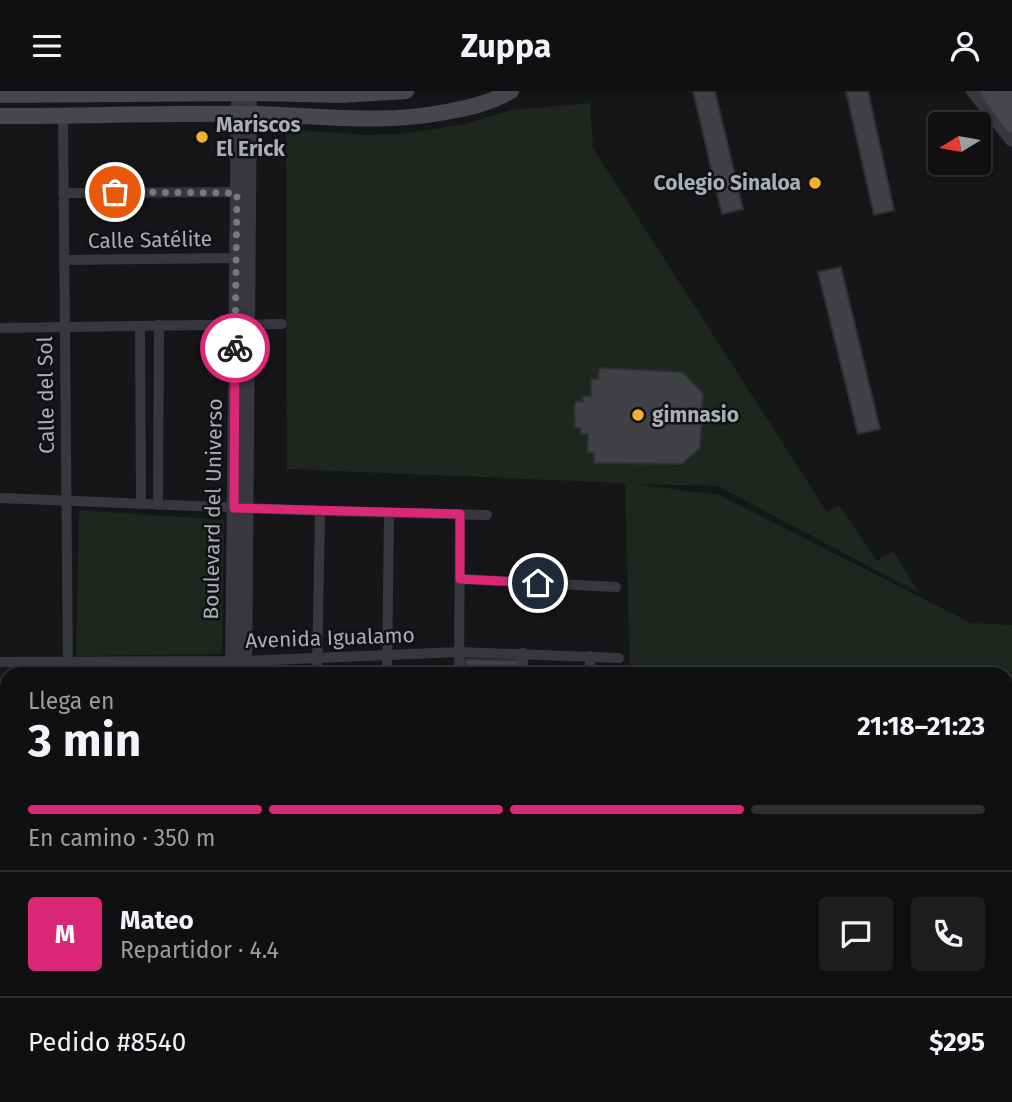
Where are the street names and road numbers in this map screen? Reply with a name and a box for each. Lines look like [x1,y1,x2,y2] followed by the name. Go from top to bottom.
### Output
[88,226,212,254] street label: Calle Satélite
[32,336,60,454] street label: Calle del Sol
[198,398,228,620] street label: Boulevard del Universo
[245,622,415,654] street label: Avenida Igualamo

